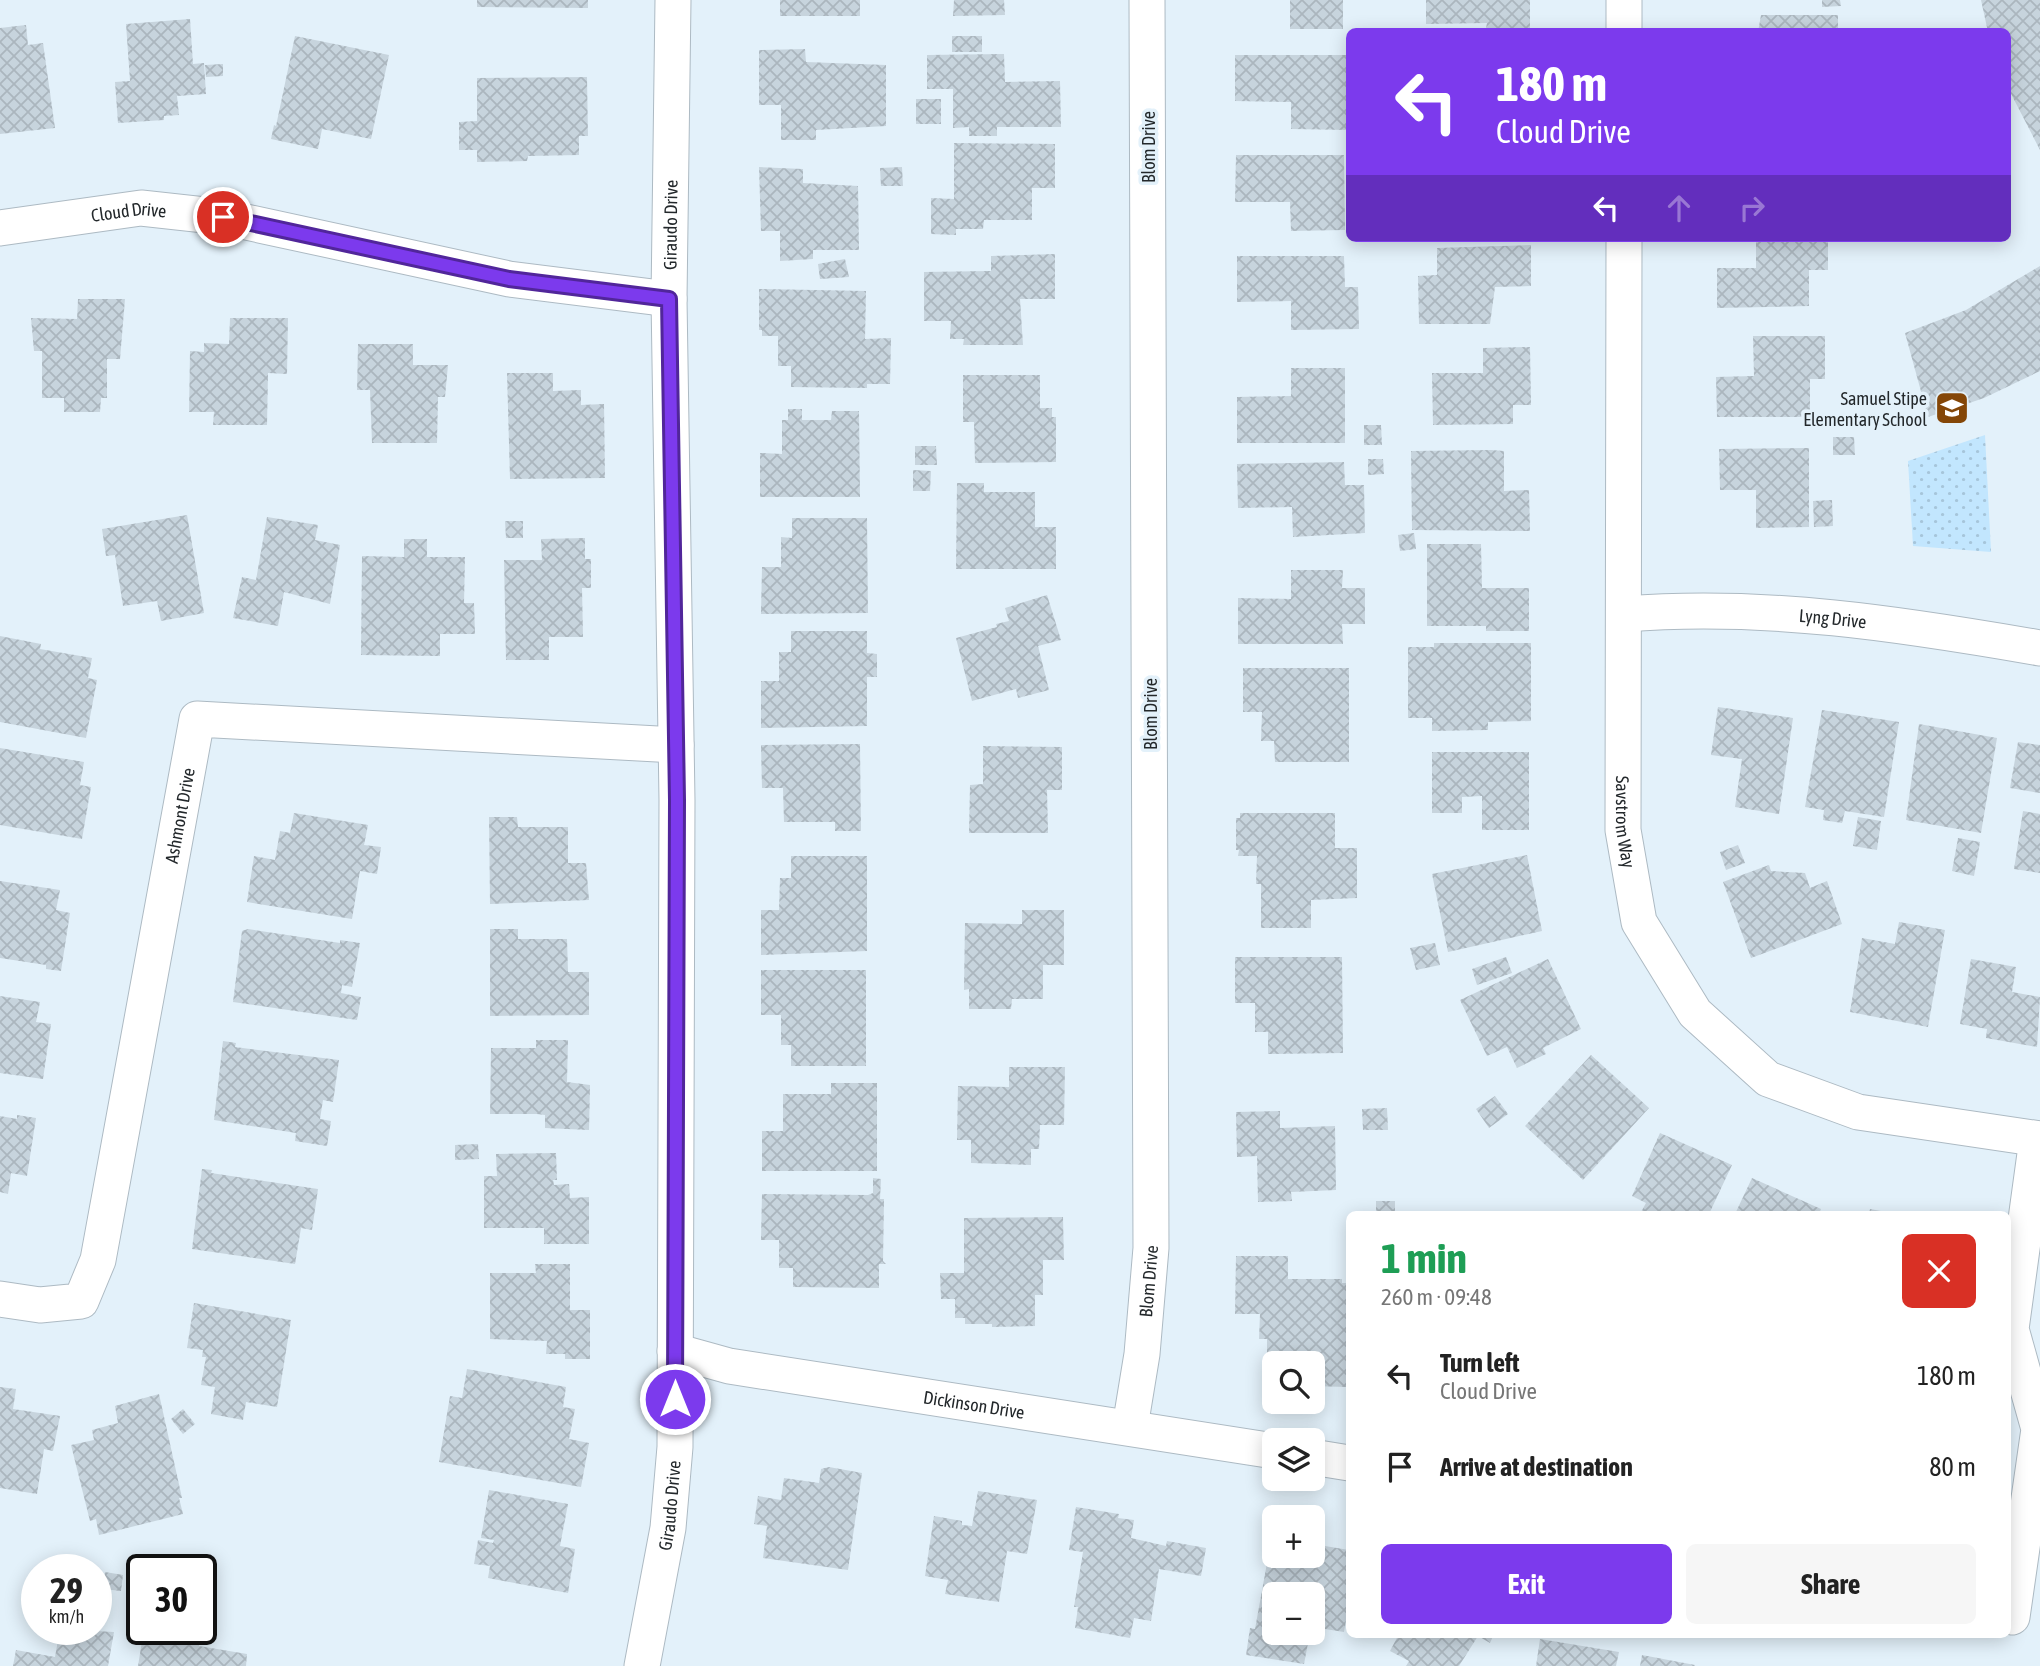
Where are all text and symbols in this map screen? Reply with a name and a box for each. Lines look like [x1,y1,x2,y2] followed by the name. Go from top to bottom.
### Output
[1496,55,1607,111] text: 180 m
[1381,56,1472,147] icon: left
[1138,111,1159,183] street label: Blom Drive
[1496,113,1631,150] text: Cloud Drive
[659,180,681,270] street label: Giraudo Drive
[193,187,253,247] pin
[1587,189,1625,227] icon: left
[1660,189,1698,227] icon: ahead
[1733,189,1771,227] icon: right
[90,198,168,225] street label: Cloud Drive
[204,198,242,236] icon: arrive
[1803,388,1927,430] place label: Samuel Stipe Elementary School
[1933,389,1971,427] school or university icon: Samuel Stipe Elementary School
[1798,604,1868,632] street label: Lyng Drive
[1140,678,1161,750] street label: Blom Drive
[160,766,198,865] street label: Ashmont Drive
[1612,776,1640,869] street label: Savstrom Way
[1381,1234,1467,1282] text: 1 min
[1902,1234,1976,1308] button: close
[1135,1244,1162,1318] street label: Blom Drive
[1381,1284,1492,1310] text: 260 m · 09:48
[1440,1348,1520,1378] text: Turn left
[1262,1351,1325,1645] map controls
[1262,1351,1325,1414] button: search
[1381,1357,1419,1395] icon: left
[1917,1361,1976,1391] text: 180 m
[638,1362,712,1436] position arrow
[1440,1378,1537,1404] text: Cloud Drive
[922,1386,1026,1422] street label: Dickinson Drive
[1262,1428,1325,1491] button: layers
[1381,1448,1419,1486] icon: arrive
[1440,1452,1633,1482] text: Arrive at destination
[1929,1452,1976,1482] text: 80 m
[654,1460,684,1552] street label: Giraudo Drive
[1262,1505,1325,1568] button: +
[1381,1544,1672,1624] button: Exit
[1686,1544,1976,1624] button: Share
[126,1554,217,1645] speed limit sign: 30
[50,1570,83,1610] text: 29
[1262,1582,1325,1645] button: −
[49,1606,84,1627] text: km/h

